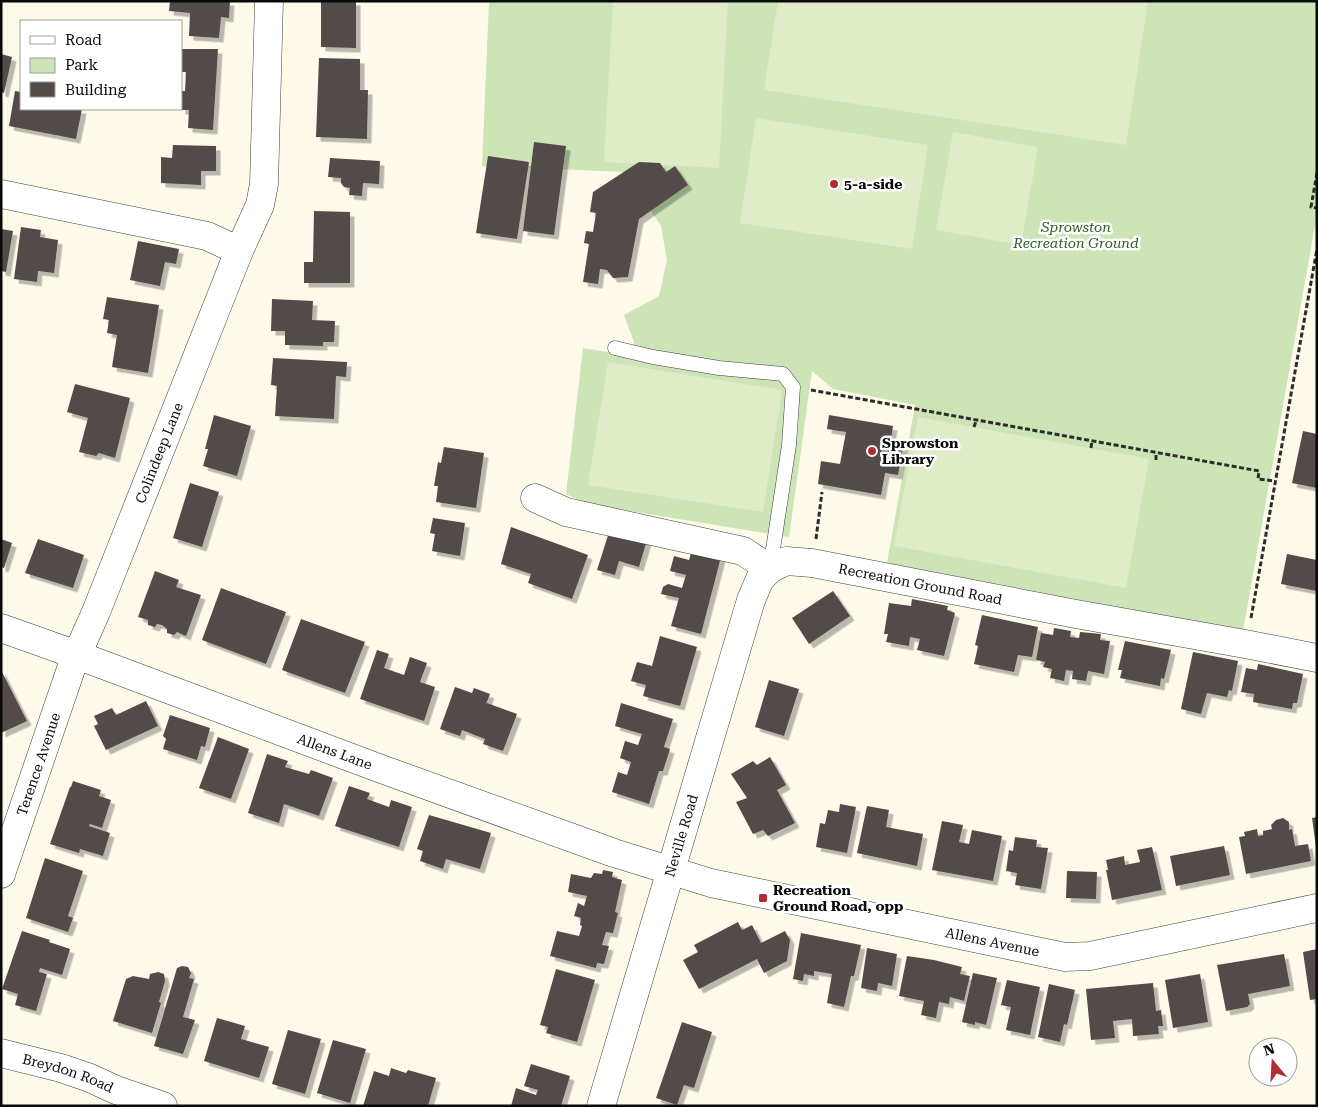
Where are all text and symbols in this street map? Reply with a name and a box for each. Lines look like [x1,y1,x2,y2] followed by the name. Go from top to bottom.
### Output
[20,20,182,110] legend
[65,31,102,49] text: Road
[65,56,99,74] text: Park
[65,81,127,99] text: Building
[844,176,902,192] place label: 5-a-side
[828,178,840,190] marker: 5-a-side
[1012,219,1139,251] park label: Sprowston Recreation Ground
[132,400,186,506] street label: Colindeep Lane
[882,435,959,467] place label: Sprowston Library
[866,445,878,457] marker: Sprowston Library
[837,560,1004,608] street label: Recreation Ground Road
[13,710,64,818] street label: Terence Avenue
[295,730,375,773] street label: Allens Lane
[661,792,701,879] street label: Neville Road
[773,882,903,914] place label: Recreation Ground Road, opp
[757,892,769,904] marker: Recreation Ground Road, opp
[944,924,1041,960] street label: Allens Avenue
[1248,1037,1298,1087] north arrow
[1261,1040,1277,1059] text: N
[21,1051,116,1096] street label: Breydon Road

